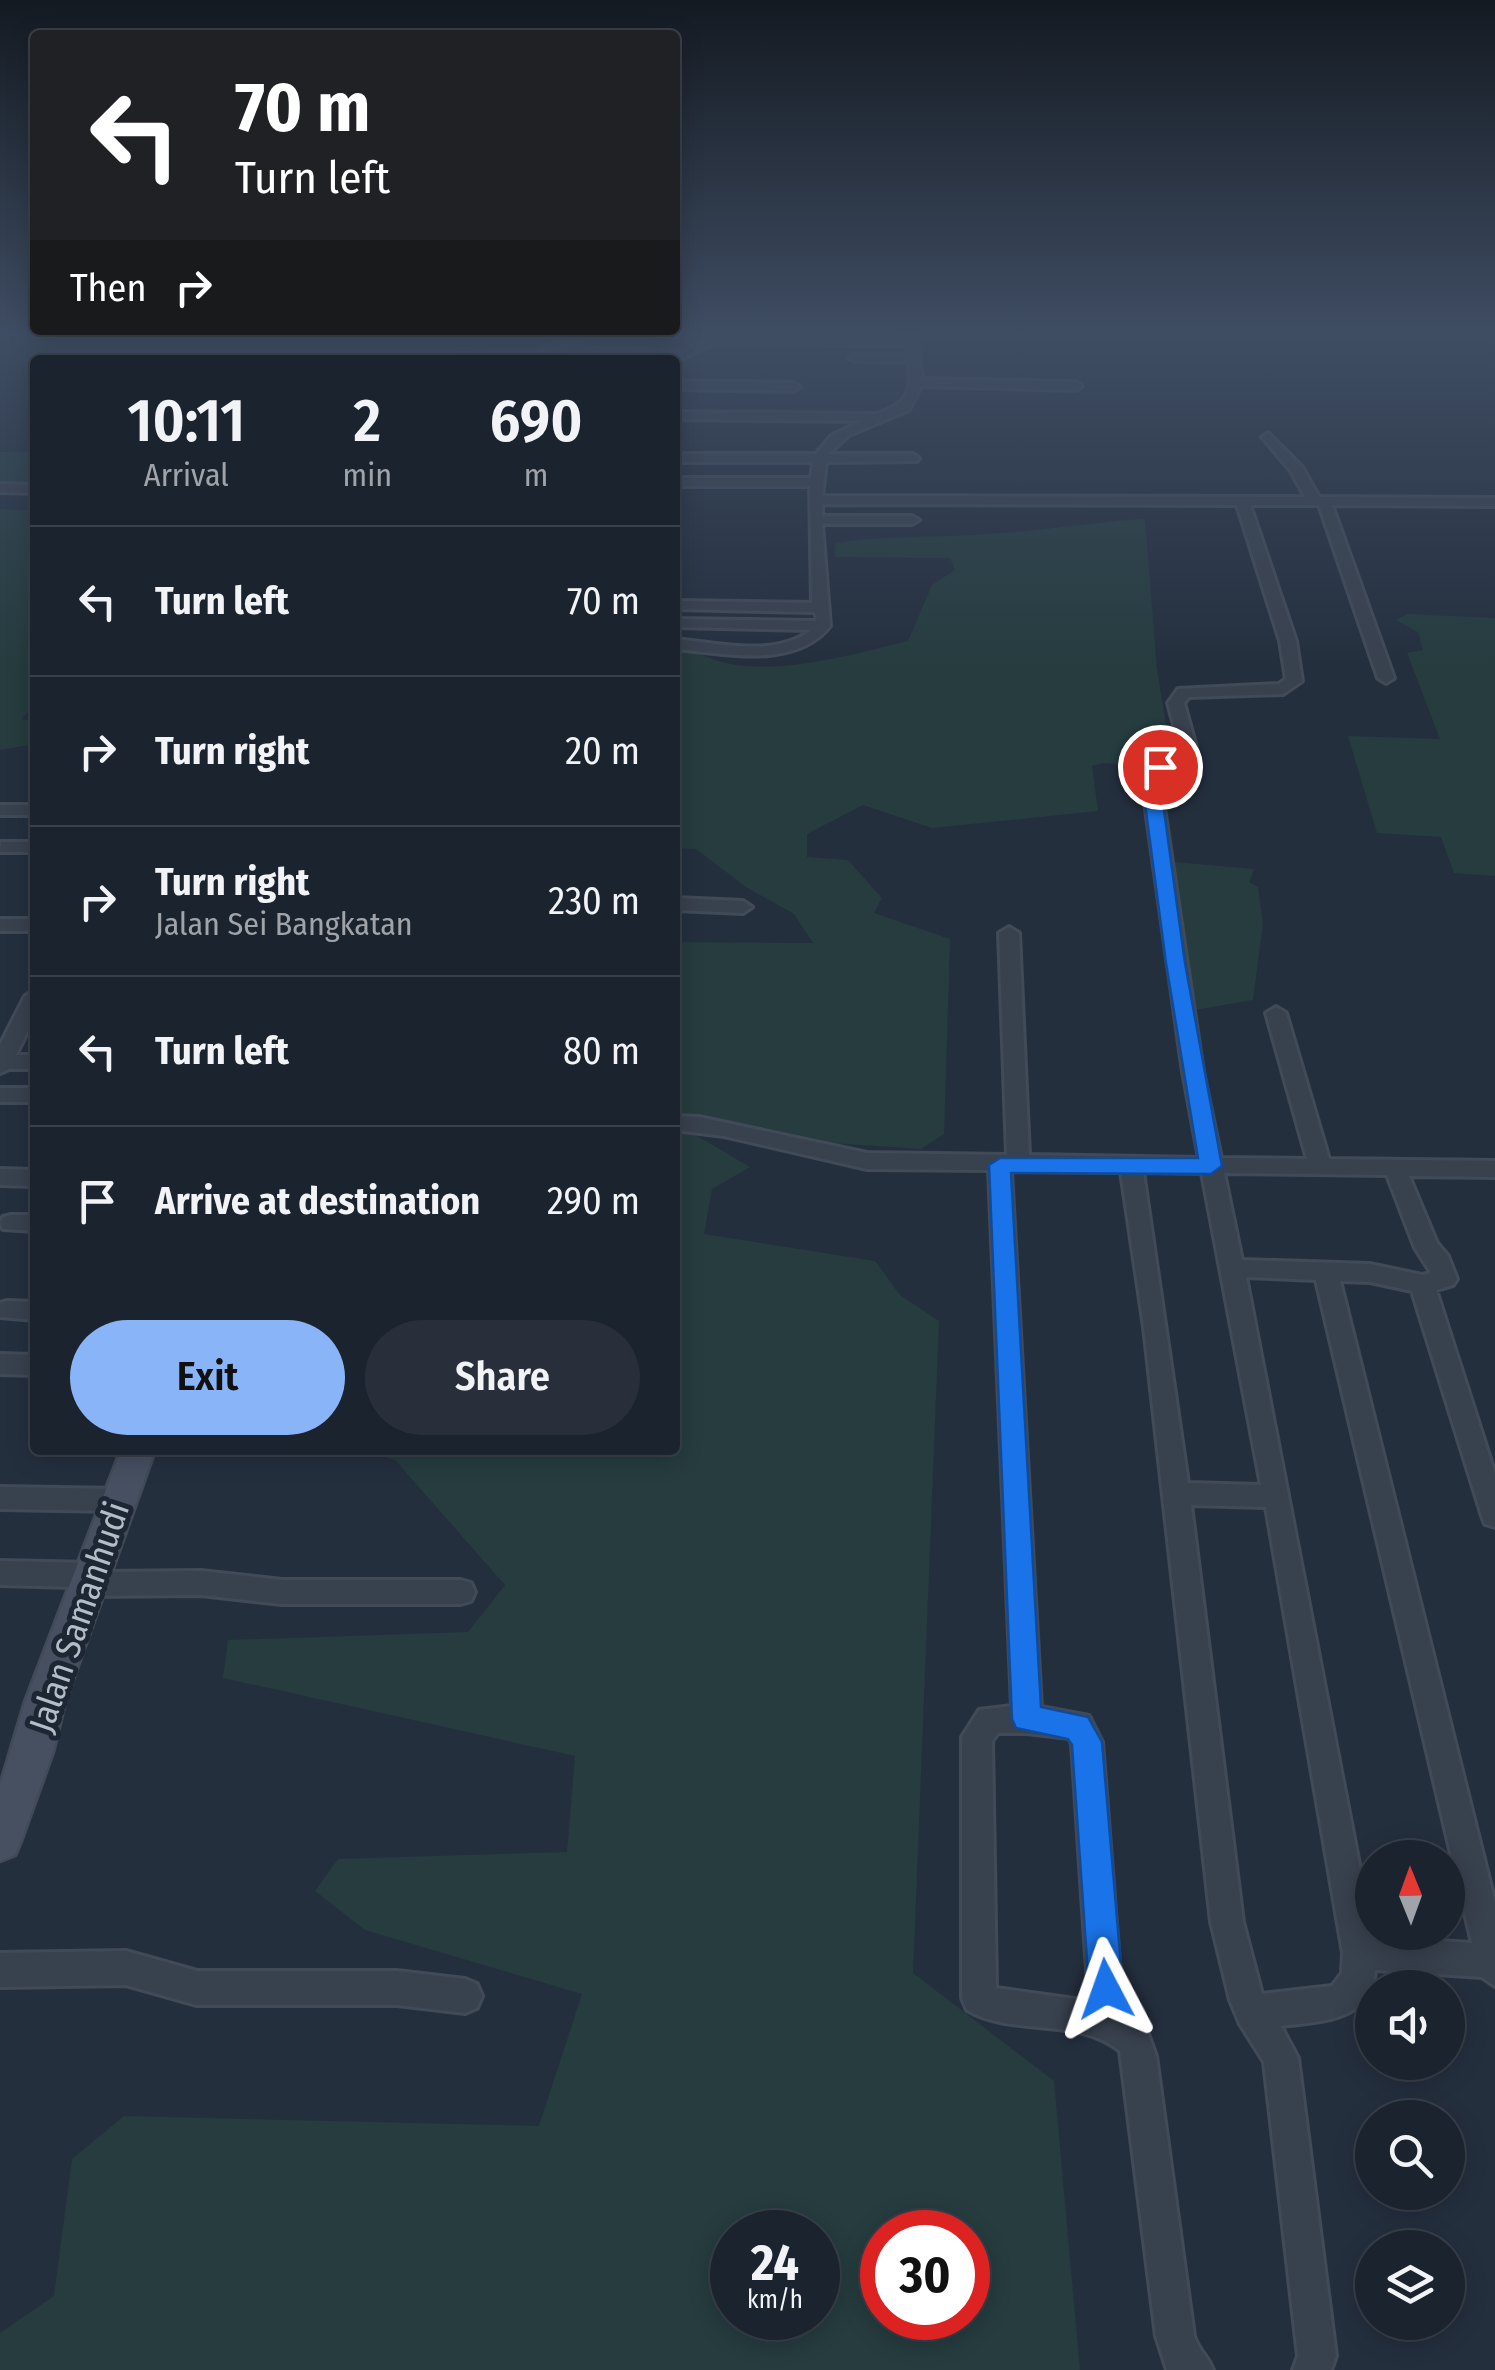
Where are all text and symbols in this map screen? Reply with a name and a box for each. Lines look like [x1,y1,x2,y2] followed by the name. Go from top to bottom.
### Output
[235,66,370,150] text: 70 m
[70,70,200,200] icon: left
[235,151,390,205] text: Turn left
[166,260,221,315] icon: right
[70,265,146,311] text: Then
[127,385,245,457] text: 10:11
[354,385,381,457] text: 2
[490,385,583,457] text: 690
[144,456,229,494] text: Arrival
[343,456,392,494] text: min
[524,456,548,494] text: m
[70,574,125,629] icon: left
[155,578,289,624] text: Turn left
[567,578,640,624] text: 70 m
[70,724,125,779] icon: right
[1118,725,1203,810] pin
[155,728,309,774] text: Turn right
[565,728,640,774] text: 20 m
[1133,740,1188,795] icon: arrive
[155,859,309,905] text: Turn right
[70,874,125,929] icon: right
[548,878,640,924] text: 230 m
[155,905,413,943] text: Jalan Sei Bangkatan
[70,1024,125,1079] icon: left
[155,1028,289,1074] text: Turn left
[563,1028,640,1074] text: 80 m
[70,1174,125,1229] icon: arrive
[155,1178,480,1224] text: Arrive at destination
[547,1178,640,1224] text: 290 m
[70,1320,345,1435] button: Exit
[365,1320,640,1435] button: Share
[20,1496,138,1738] street label: Jalan Samanhudi
[1355,1840,1465,1950] north arrow
[1355,1840,1465,2340] map controls
[1054,1937,1158,2041] position arrow
[1355,1970,1465,2080] button: sound
[1355,2100,1465,2210] button: search
[860,2210,990,2340] speed limit sign: 30
[1355,2230,1465,2340] button: layers
[751,2233,799,2293] text: 24
[747,2285,803,2315] text: km/h

